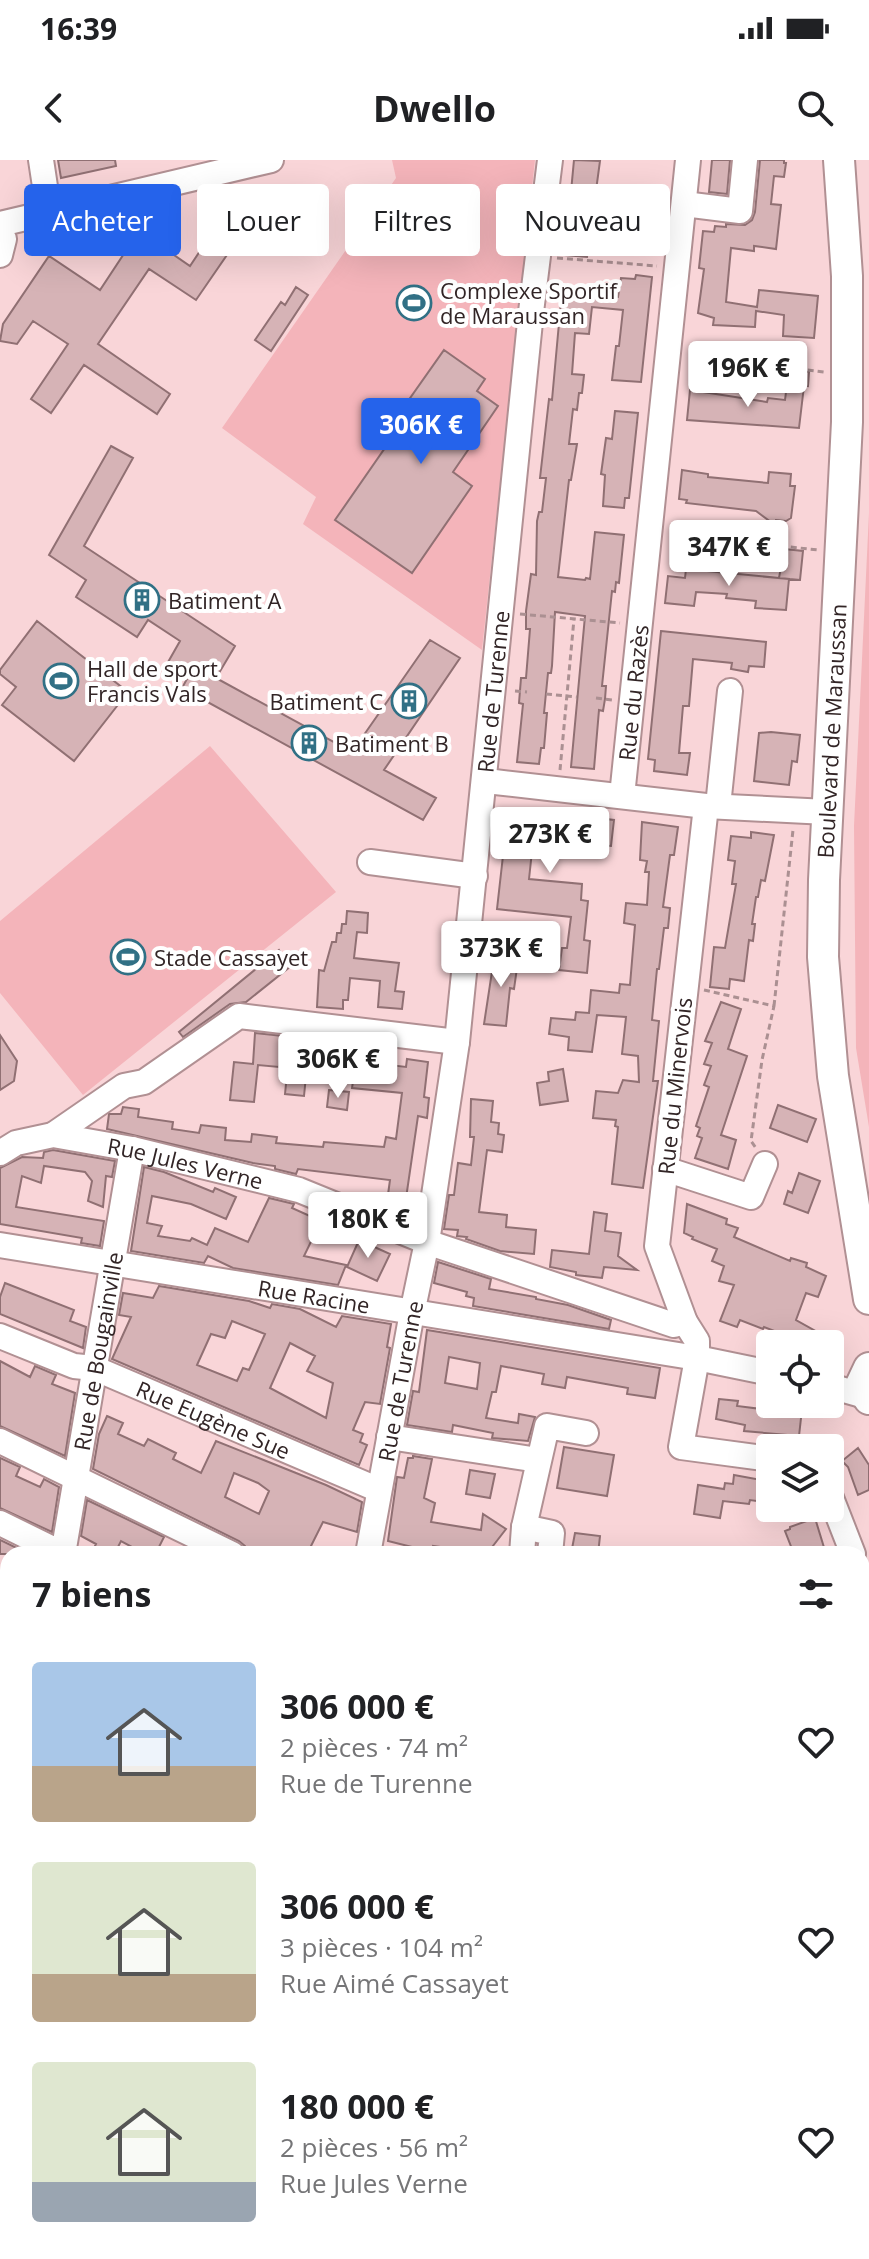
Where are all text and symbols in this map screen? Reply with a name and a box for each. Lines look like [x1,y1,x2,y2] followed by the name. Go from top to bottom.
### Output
[40,8,117,49] text: 16:39
[373,84,496,133] text: Dwello
[32,86,76,130] icon: back
[793,86,837,130] icon: search
[24,184,181,256] chip: Acheter
[197,184,329,256] chip: Louer
[345,184,480,256] chip: Filtres
[496,184,670,256] chip: Nouveau
[440,275,619,330] place label: Complexe Sportif de Maraussan
[395,284,433,322] sports icon: Complexe Sportif de Maraussan
[683,341,813,409] pin: 196K €
[706,349,790,385] text: 196K €
[356,398,486,466] pin: 306K €
[379,406,463,442] text: 306K €
[664,520,794,588] pin: 347K €
[687,528,771,564] text: 347K €
[123,581,161,619] building icon: Batiment A
[168,585,282,615] place label: Batiment A
[809,603,853,859] street label: Boulevard de Maraussan
[469,609,516,774] street label: Rue de Turenne
[611,623,655,762] street label: Rue du Razès
[87,653,218,708] place label: Hall de sport Francis Vals
[42,662,80,700] sports icon: Hall de sport Francis Vals
[390,682,428,720] building icon: Batiment C
[270,686,383,716] place label: Batiment C
[290,724,328,762] building icon: Batiment B
[335,728,449,758] place label: Batiment B
[485,807,615,875] pin: 273K €
[508,815,592,851] text: 273K €
[436,921,566,989] pin: 373K €
[459,929,543,965] text: 373K €
[109,938,147,976] sports icon: Stade Cassayet
[154,942,308,972] place label: Stade Cassayet
[650,996,698,1176] street label: Rue du Minervois
[273,1032,403,1100] pin: 306K €
[296,1040,380,1076] text: 306K €
[105,1130,266,1196] street label: Rue Jules Verne
[303,1192,433,1260] pin: 180K €
[326,1200,410,1236] text: 180K €
[66,1250,129,1453] street label: Rue de Bougainville
[256,1272,372,1320] street label: Rue Racine
[370,1298,429,1464] street label: Rue de Turenne
[756,1330,844,1522] map controls
[756,1330,844,1418] button: locate
[132,1373,295,1465] street label: Rue Eugène Sue
[756,1434,844,1522] button: layers
[32,1571,152,1617] text: 7 biens
[794,1572,838,1616] icon: filters
[280,1683,434,1729] text: 306 000 €
[96,1694,192,1790] icon: home
[794,1720,838,1764] icon: heart
[280,1729,468,1765] text: 2 pièces · 74 m²
[280,1765,473,1801] text: Rue de Turenne
[280,1883,434,1929] text: 306 000 €
[96,1894,192,1990] icon: home
[794,1920,838,1964] icon: heart
[280,1929,483,1965] text: 3 pièces · 104 m²
[280,1965,509,2001] text: Rue Aimé Cassayet
[280,2083,434,2129] text: 180 000 €
[96,2094,192,2190] icon: home
[794,2120,838,2164] icon: heart
[280,2129,468,2165] text: 2 pièces · 56 m²
[280,2165,468,2201] text: Rue Jules Verne

